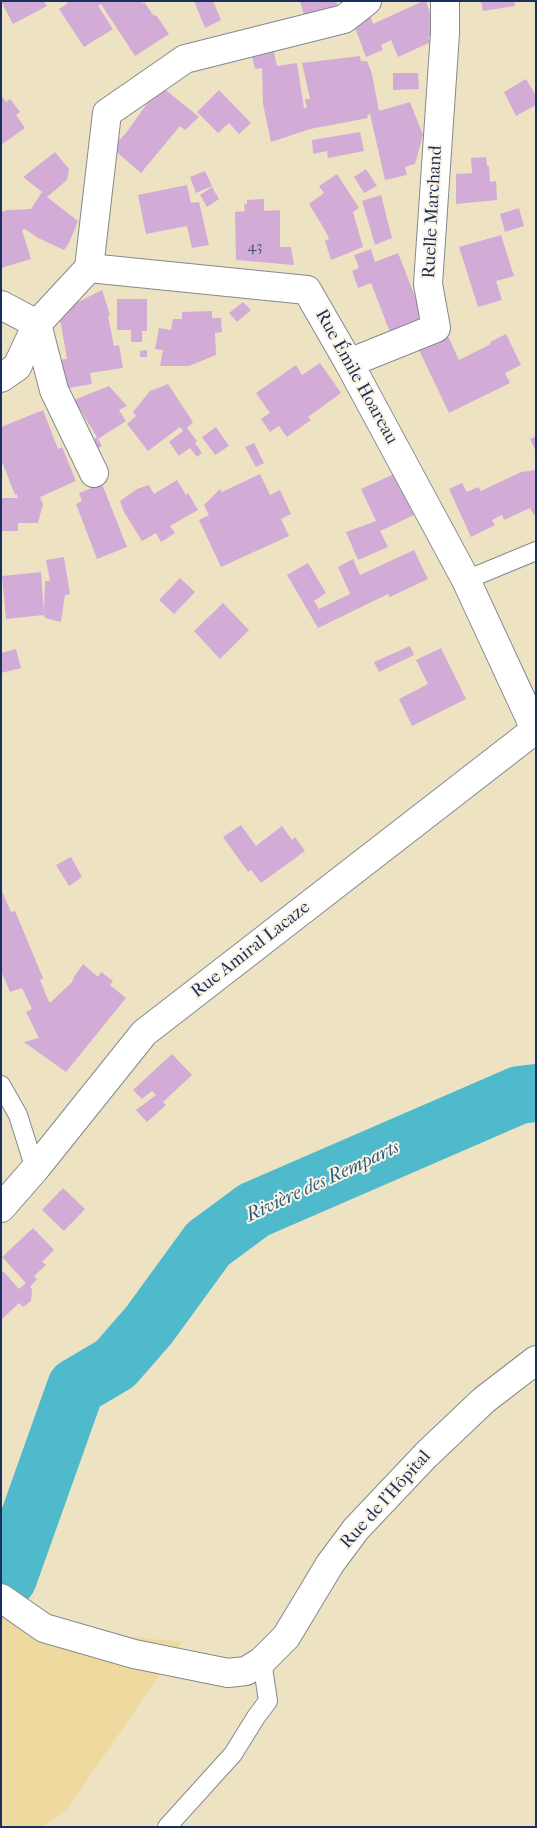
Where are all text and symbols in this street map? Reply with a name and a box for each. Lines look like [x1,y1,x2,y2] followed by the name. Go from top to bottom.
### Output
[419,145,447,279] street label: Ruelle Marchand
[247,238,263,256] house number: 43
[310,306,402,448] street label: Rue Émile Hoareau
[187,897,315,1003] street label: Rue Amiral Lacaze
[243,1137,403,1227] water label: Rivière des Remparts
[336,1446,436,1554] street label: Rue de l'Hôpital

